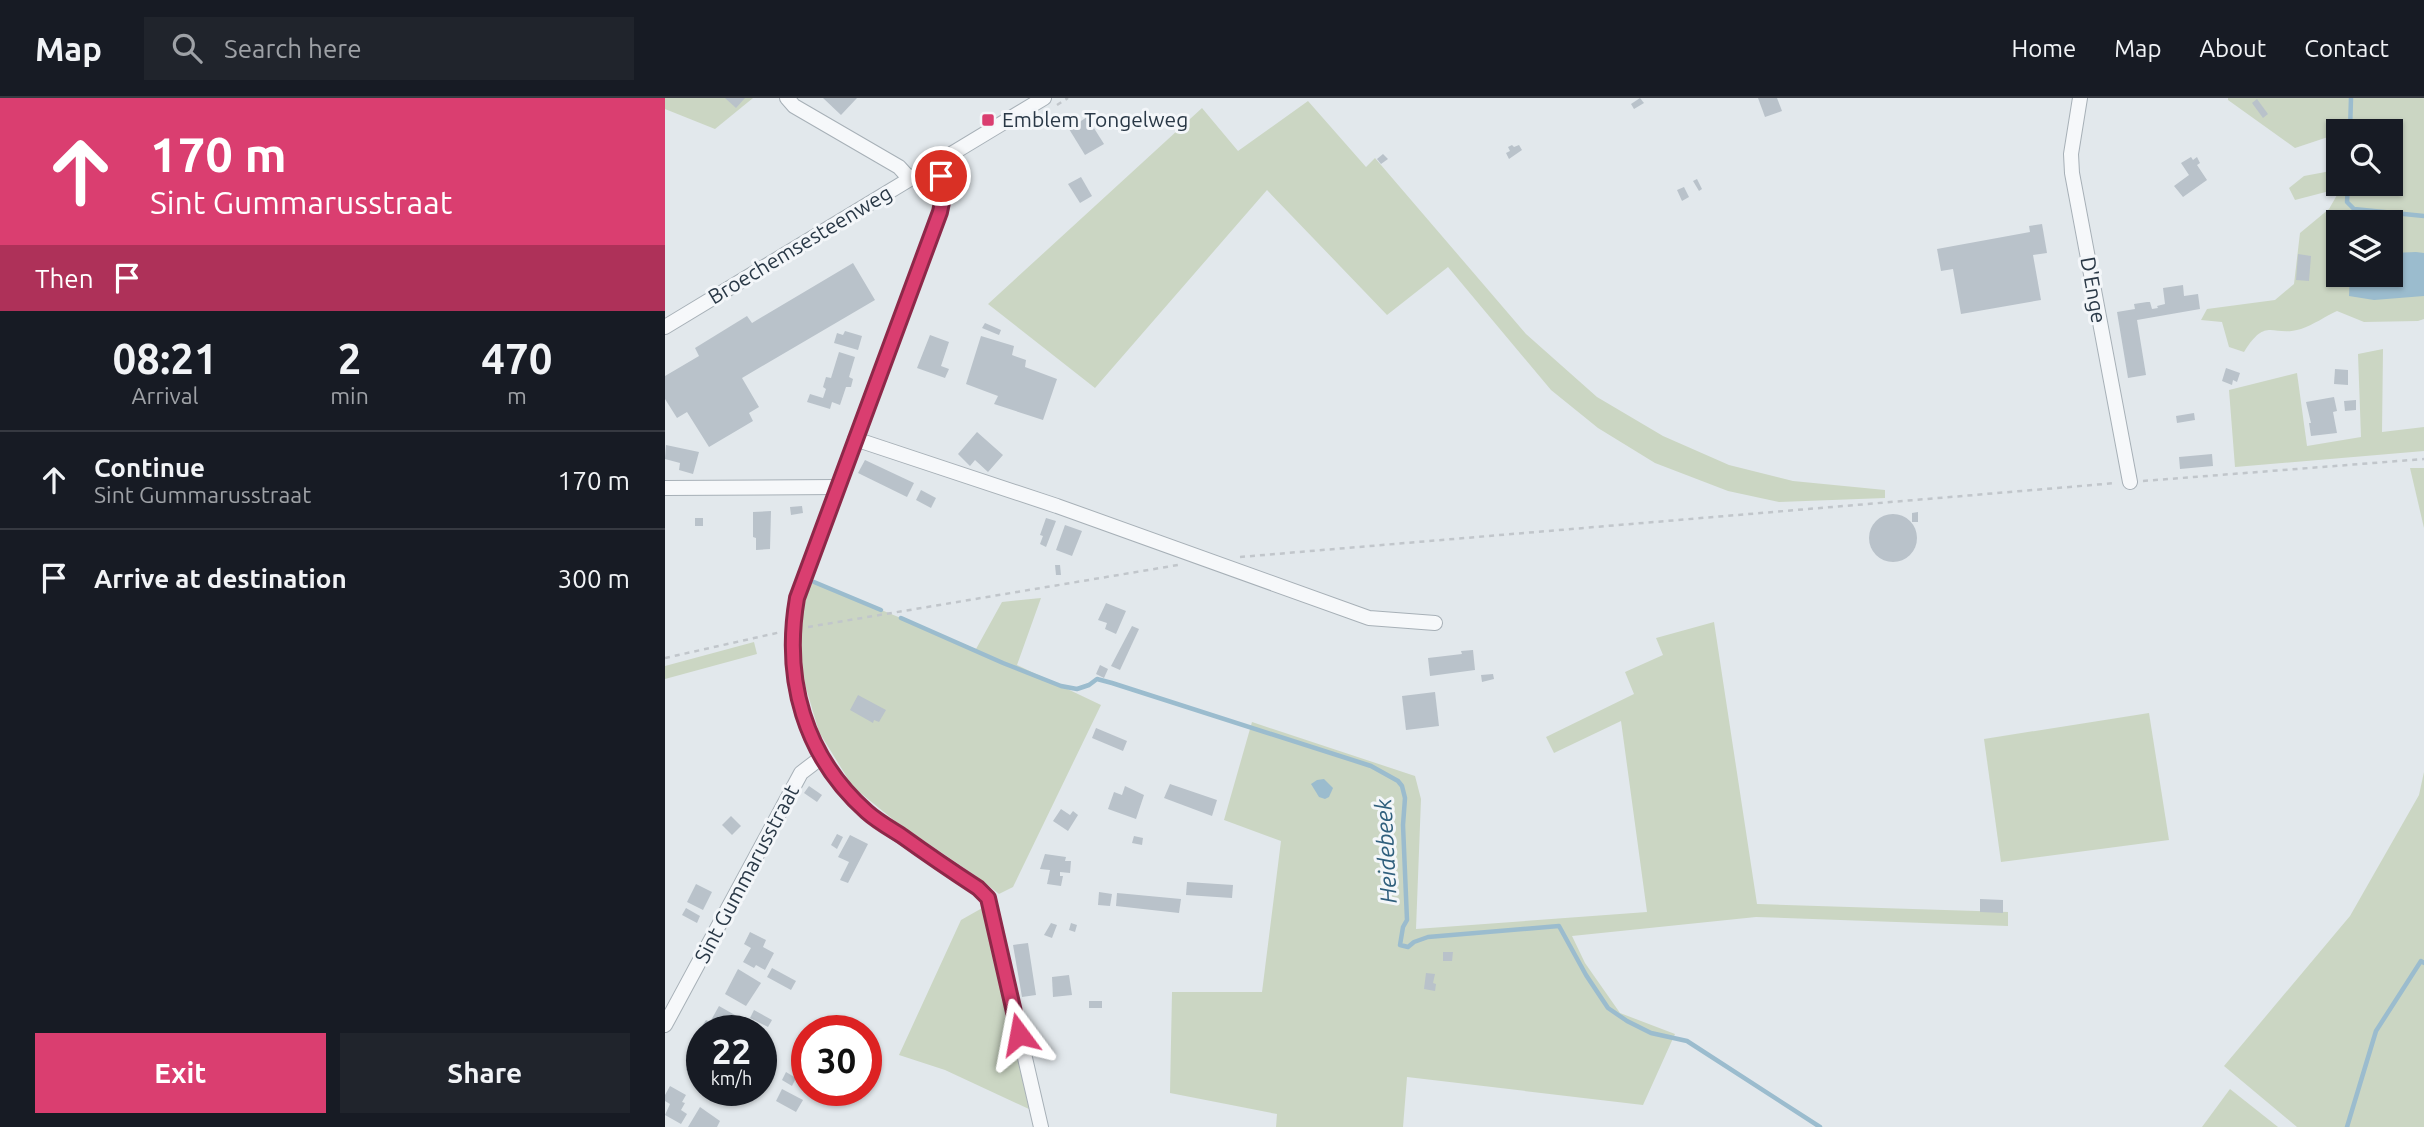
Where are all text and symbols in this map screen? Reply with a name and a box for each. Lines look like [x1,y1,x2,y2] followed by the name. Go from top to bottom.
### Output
[144,17,634,80] search box
[168,29,206,67] icon: search
[35,30,102,67] text: Map
[224,34,362,63] text: Search here
[2011,35,2076,62] text: Home
[2114,35,2161,62] text: Map
[2199,35,2266,62] text: About
[2304,35,2389,62] text: Contact
[1002,107,1188,131] place label: Emblem Tongelweg
[980,112,996,128] marker: Emblem Tongelweg
[2326,119,2403,287] map controls
[2326,119,2403,196] button: search
[35,126,126,217] icon: ahead
[150,126,287,181] text: 170 m
[911,146,971,206] pin
[922,157,960,195] icon: arrive
[703,180,896,308] street label: Broechemsesteenweg
[150,184,452,220] text: Sint Gummarusstraat
[2326,210,2403,287] button: layers
[2076,255,2112,325] street label: D'Enge
[108,259,146,297] icon: arrive
[35,264,94,293] text: Then
[113,335,218,382] text: 08:21
[338,335,361,382] text: 2
[481,335,552,382] text: 470
[132,383,199,408] text: Arrival
[330,383,369,408] text: min
[507,383,527,408] text: m
[94,453,205,482] text: Continue
[35,461,73,499] icon: ahead
[558,466,630,495] text: 170 m
[94,482,311,507] text: Sint Gummarusstraat
[35,559,73,597] icon: arrive
[94,564,347,593] text: Arrive at destination
[558,564,630,593] text: 300 m
[689,780,803,967] street label: Sint Gummarusstraat
[1370,798,1401,904] water label: Heidebeek
[982,997,1056,1071] position arrow
[791,1015,882,1106] speed limit sign: 30
[712,1031,751,1071] text: 22
[35,1033,326,1113] button: Exit
[340,1033,630,1113] button: Share
[711,1068,752,1088] text: km/h

